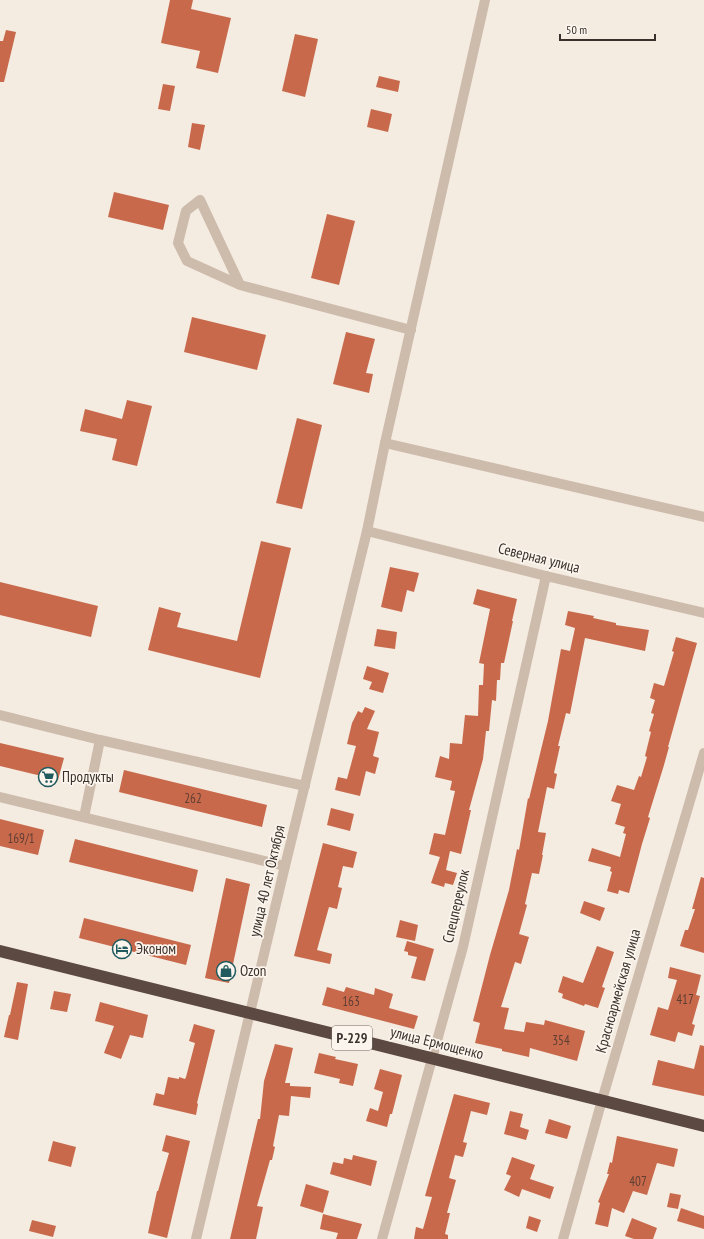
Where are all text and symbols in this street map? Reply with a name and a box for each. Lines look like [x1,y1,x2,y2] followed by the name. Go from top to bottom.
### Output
[560,16,655,42] scale bar
[566,22,587,37] text: 50 m
[496,538,582,577] street label: Северная улица
[37,766,59,788] supermarket icon: Продукты
[62,767,114,786] place label: Продукты
[184,790,202,807] house number: 262
[244,823,289,939] street label: улица 40 лет Октября
[7,830,35,847] house number: 169/1
[438,867,473,945] street label: Спецпереулок
[591,927,644,1055] street label: Красноармейская улица
[111,938,133,960] hotel icon: Эконом
[136,939,176,958] place label: Эконом
[215,960,237,982] shop icon: Ozon
[240,961,266,980] place label: Ozon
[676,991,694,1008] house number: 417
[342,993,360,1010] house number: 163
[389,1022,486,1063] street label: улица Ермощенко
[332,1026,372,1050] road number: Р-229
[552,1032,570,1049] house number: 354
[629,1173,647,1190] house number: 407

